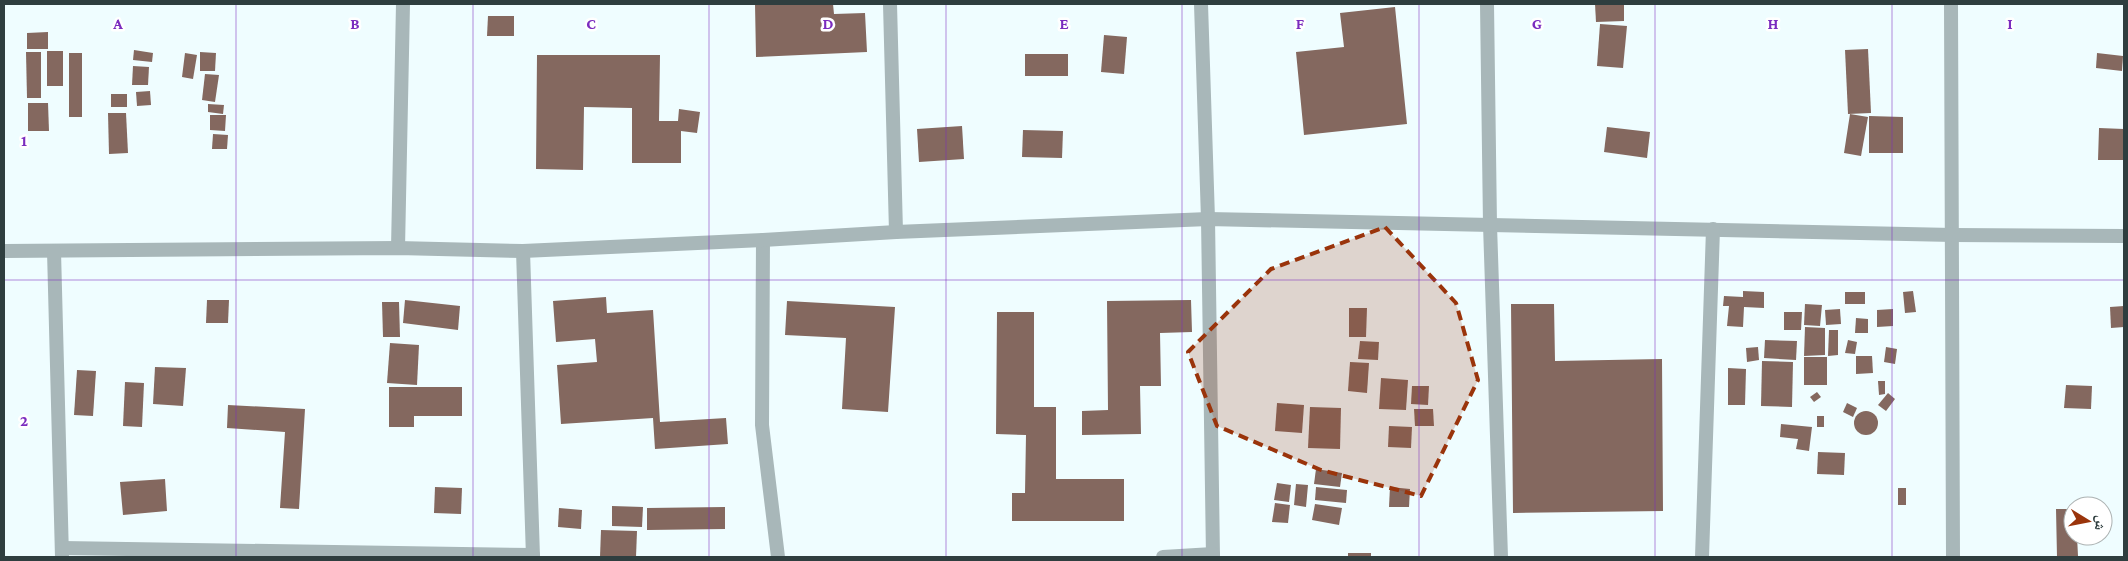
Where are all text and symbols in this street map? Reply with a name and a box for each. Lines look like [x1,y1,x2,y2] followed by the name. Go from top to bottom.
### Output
[112,15,123,32] text: A
[350,15,360,32] text: B
[586,15,596,32] text: C
[822,15,834,32] text: D
[1059,15,1069,32] text: E
[1296,15,1305,32] text: F
[1532,15,1542,32] text: G
[1768,15,1779,32] text: H
[2007,15,2013,32] text: I
[21,132,27,149] text: 1
[20,412,28,429] text: 2
[2063,496,2113,546] north arrow
[2091,514,2110,532] text: ش

